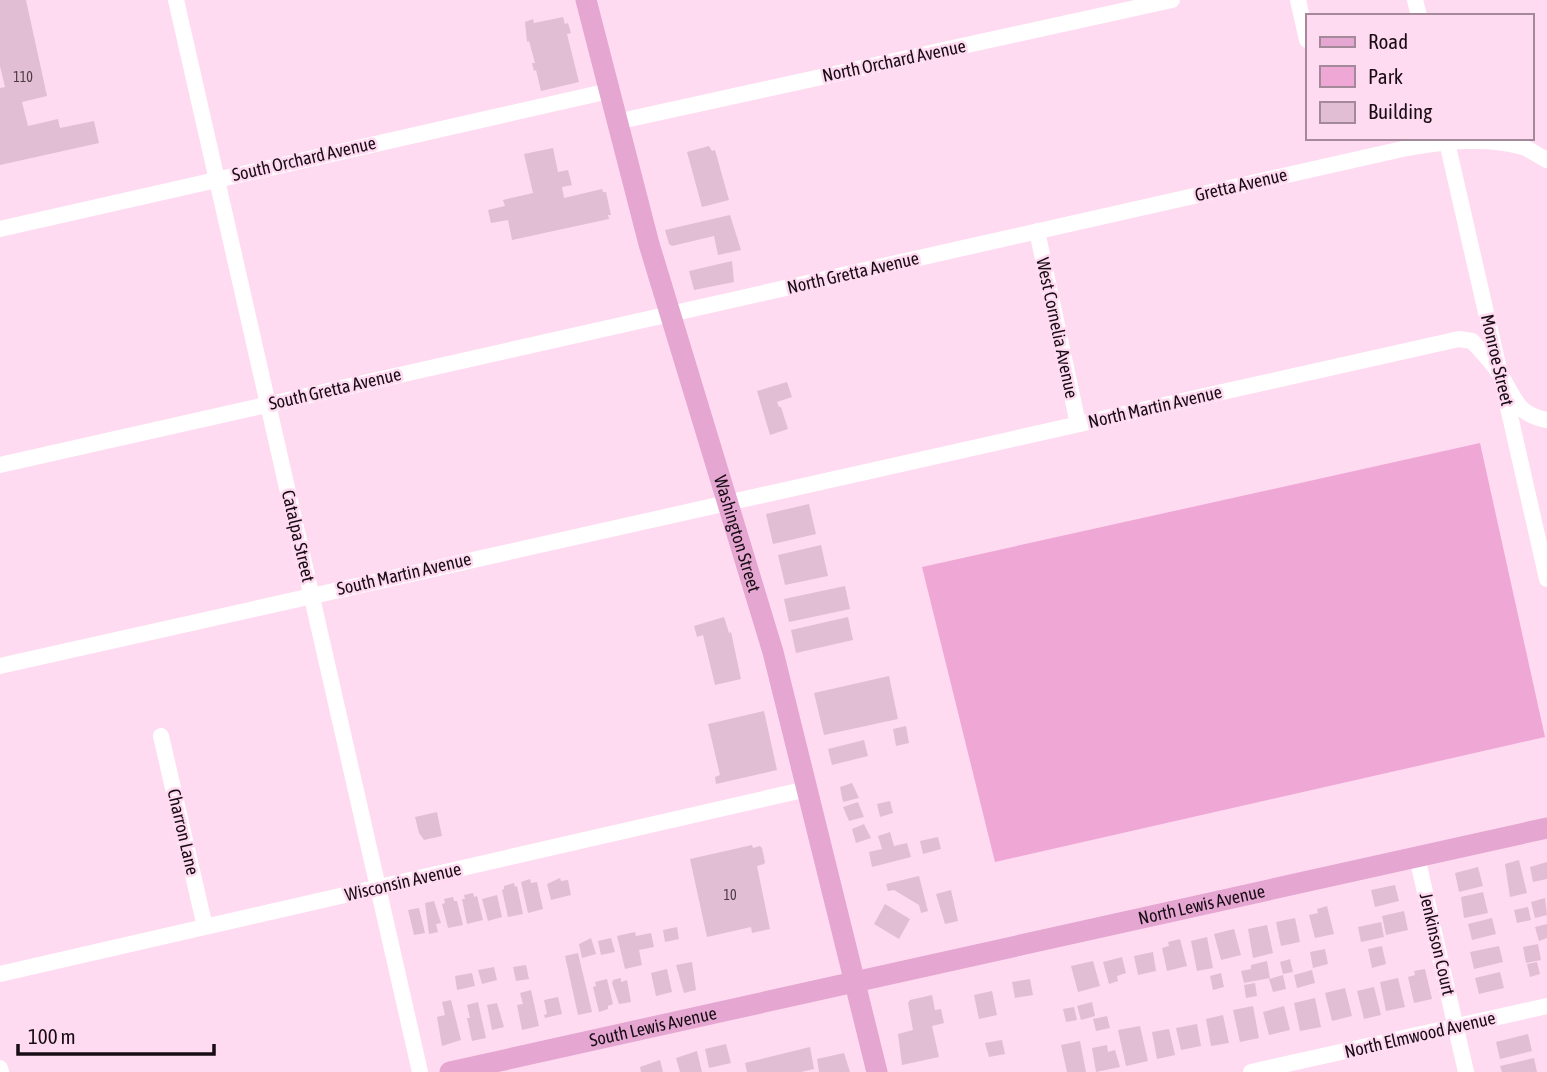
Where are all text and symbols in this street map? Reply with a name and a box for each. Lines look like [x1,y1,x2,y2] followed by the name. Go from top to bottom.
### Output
[1306,14,1533,140] legend
[1368,29,1408,53] text: Road
[820,35,968,86] street label: North Orchard Avenue
[1368,64,1403,88] text: Park
[13,69,33,85] house number: 110
[1368,99,1432,123] text: Building
[230,132,378,185] street label: South Orchard Avenue
[1193,164,1289,205] street label: Gretta Avenue
[785,247,921,298] street label: North Gretta Avenue
[1032,256,1083,400] street label: West Cornelia Avenue
[1477,312,1518,408] street label: Monroe Street
[267,363,403,414] street label: South Gretta Avenue
[1086,381,1224,432] street label: North Martin Avenue
[710,473,765,595] street label: Washington Street
[278,488,319,584] street label: Catalpa Street
[335,548,473,599] street label: South Martin Avenue
[163,787,204,877] street label: Charron Lane
[343,858,463,905] street label: Wisconsin Avenue
[1136,880,1267,929] street label: North Lewis Avenue
[723,887,737,903] house number: 10
[1416,891,1459,997] street label: Jenkinson Court
[587,1002,719,1051] street label: South Lewis Avenue
[1342,1007,1497,1062] street label: North Elmwood Avenue
[18,1012,214,1056] scale bar
[28,1024,76,1048] text: 100 m

